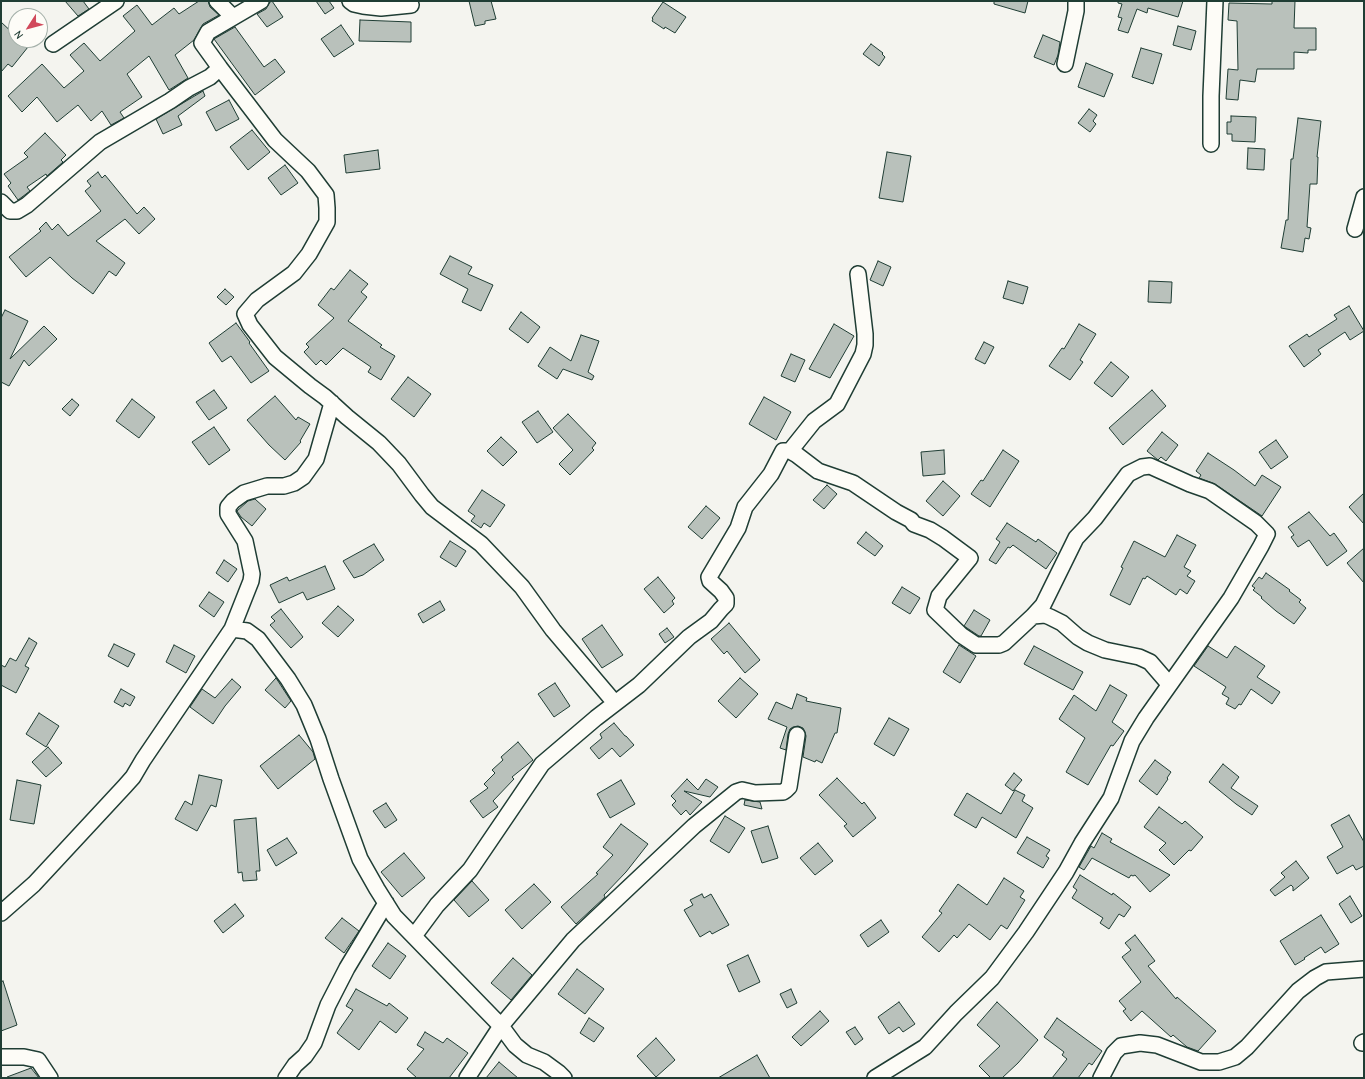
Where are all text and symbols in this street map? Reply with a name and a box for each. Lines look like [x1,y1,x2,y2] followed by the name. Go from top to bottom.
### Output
[8,8,48,48] north arrow
[11,28,26,41] text: N

